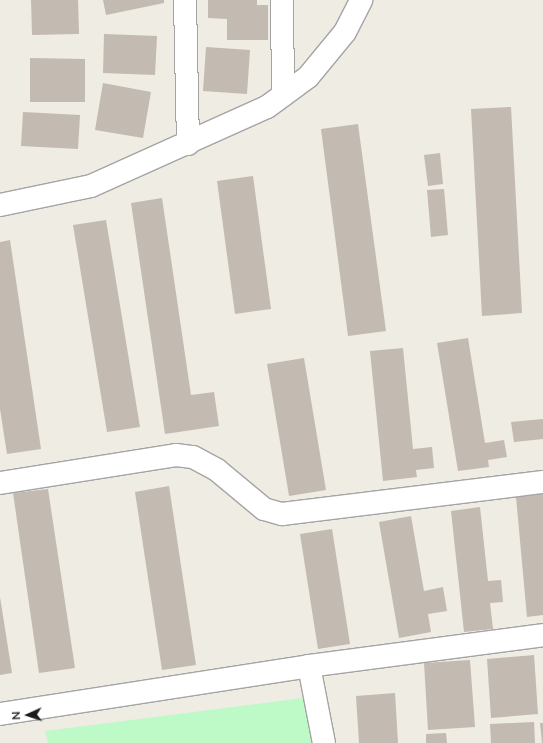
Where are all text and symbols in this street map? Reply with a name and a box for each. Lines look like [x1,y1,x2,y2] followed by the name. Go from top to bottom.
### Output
[8,695,48,735] north arrow
[9,711,22,720] text: N

